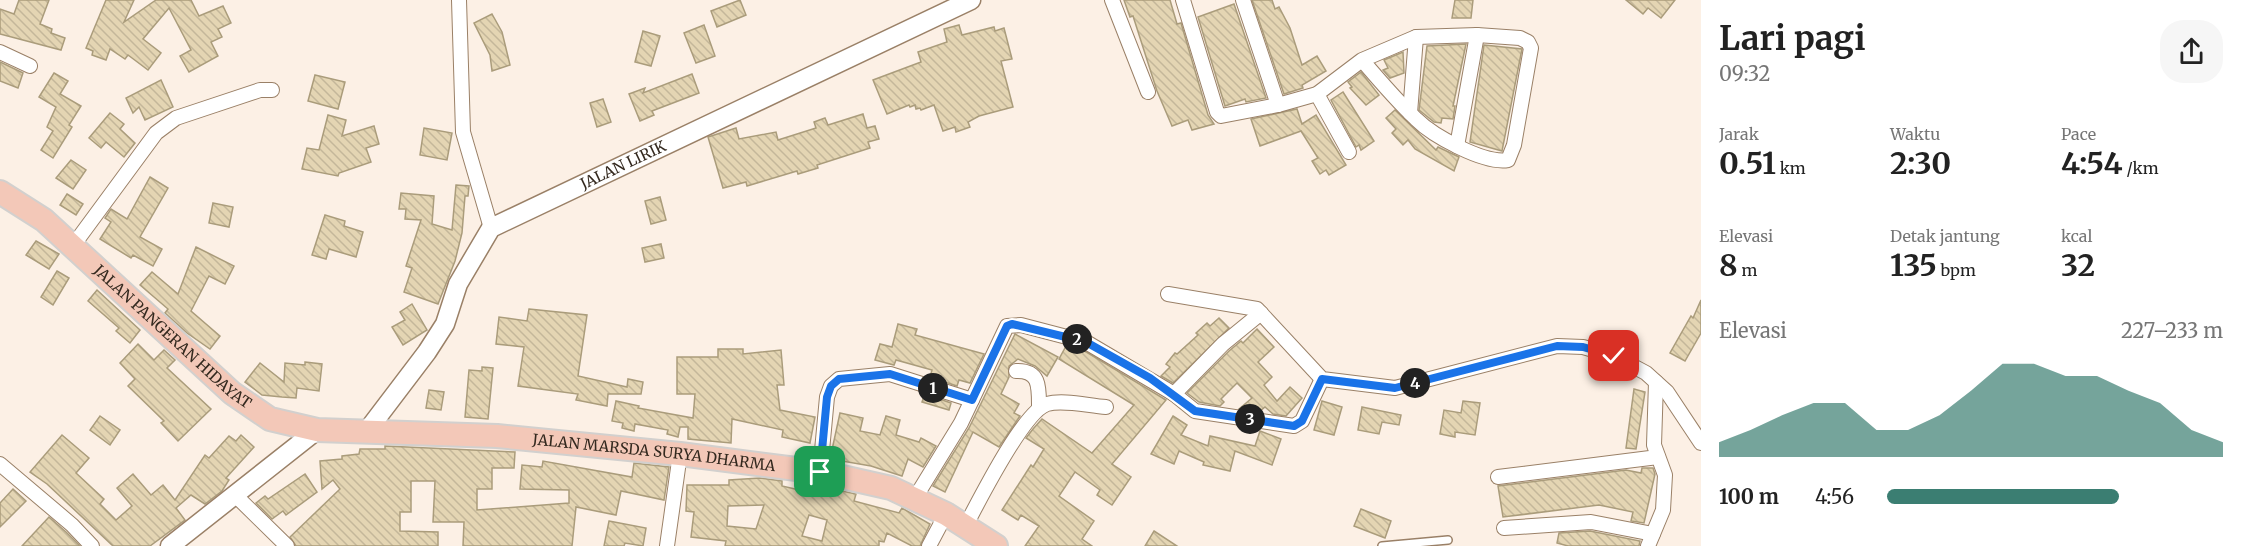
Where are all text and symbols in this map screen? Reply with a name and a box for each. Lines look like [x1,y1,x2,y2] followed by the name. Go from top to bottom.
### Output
[1719,18,1866,59] text: Lari pagi
[2160,20,2223,83] button: share
[1719,61,1771,86] text: 09:32
[1719,124,1759,144] text: Jarak
[1890,124,1940,144] text: Waktu
[2061,124,2096,144] text: Pace
[576,136,669,194] street label: JALAN LIRIK
[1719,144,1776,182] text: 0.51
[1890,144,1951,182] text: 2:30
[2061,144,2123,182] text: 4:54
[1776,158,1806,178] text: km
[2123,158,2159,178] text: /km
[1719,226,1773,246] text: Elevasi
[1890,226,2000,246] text: Detak jantung
[2061,226,2092,246] text: kcal
[1719,246,1738,284] text: 8
[1890,246,1937,284] text: 135
[2061,246,2095,284] text: 32
[89,260,256,413] street label: JALAN PANGERAN HIDAYAT
[1738,260,1757,280] text: m
[1937,260,1976,280] text: bpm
[1719,318,1787,343] text: Elevasi
[2121,318,2223,343] text: 227–233 m
[1062,324,1092,354] pin: 2
[1072,329,1082,349] text: 2
[1588,330,1639,381] pin
[1597,339,1630,372] icon: check
[1400,368,1430,398] pin: 4
[918,373,948,403] pin: 1
[1410,373,1420,393] text: 4
[929,378,937,398] text: 1
[1235,404,1265,434] pin: 3
[1245,409,1255,429] text: 3
[531,429,777,475] street label: JALAN MARSDA SURYA DHARMA
[794,446,845,497] pin
[803,455,836,488] icon: arrive
[1719,484,1779,509] text: 100 m
[1815,484,1854,509] text: 4:56

